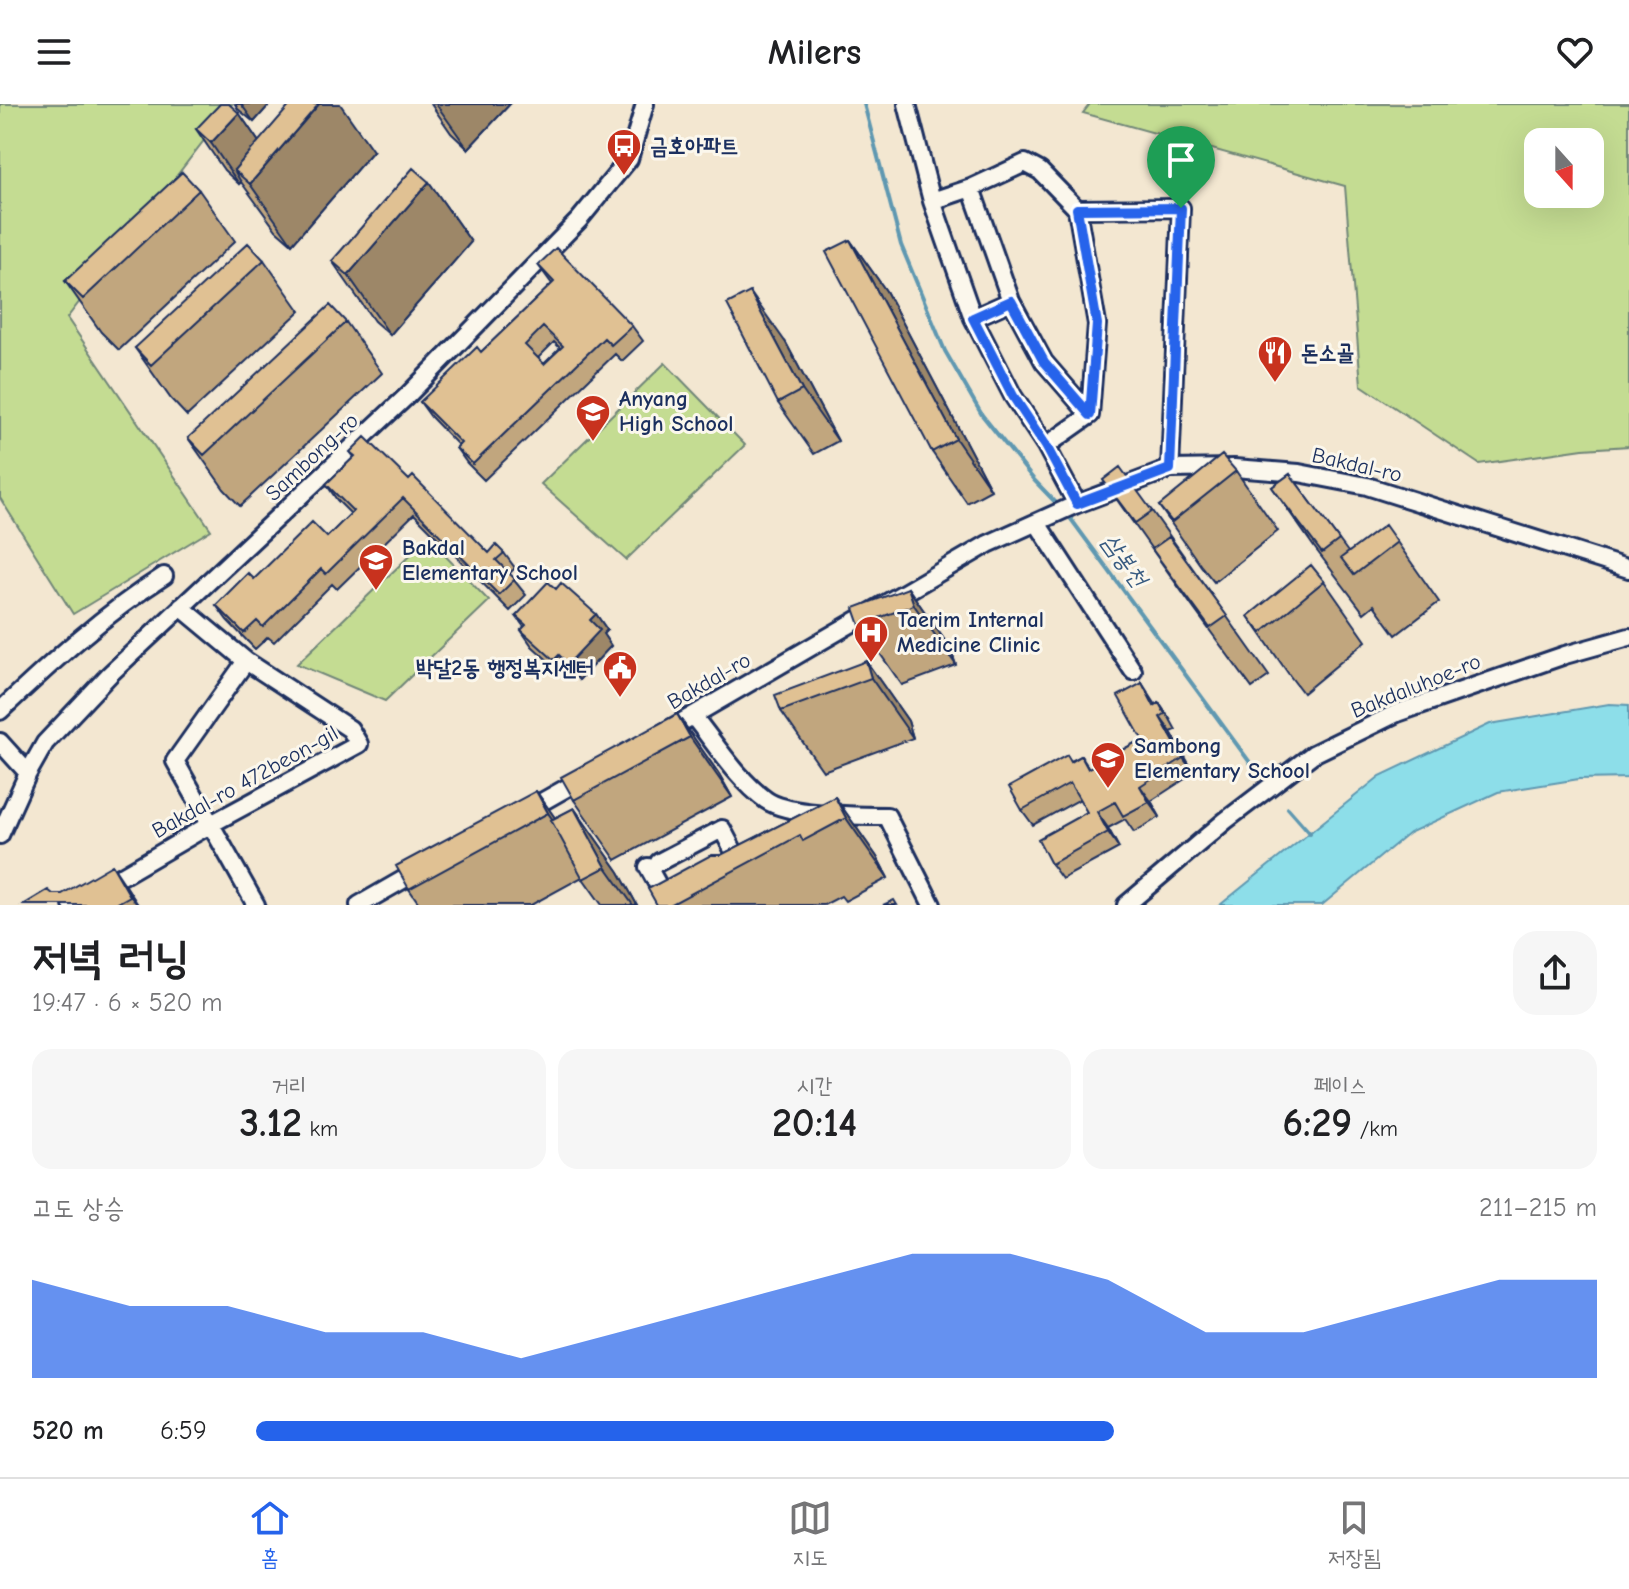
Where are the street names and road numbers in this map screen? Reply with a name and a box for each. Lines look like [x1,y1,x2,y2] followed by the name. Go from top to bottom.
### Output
[260,407,364,507] street label: Sambong-ro
[1309,442,1405,488] street label: Bakdal-ro
[663,647,755,715] street label: Bakdal-ro
[1347,648,1485,724] street label: Bakdaluhoe-ro
[147,720,343,844] street label: Bakdal-ro 472beon-gil

